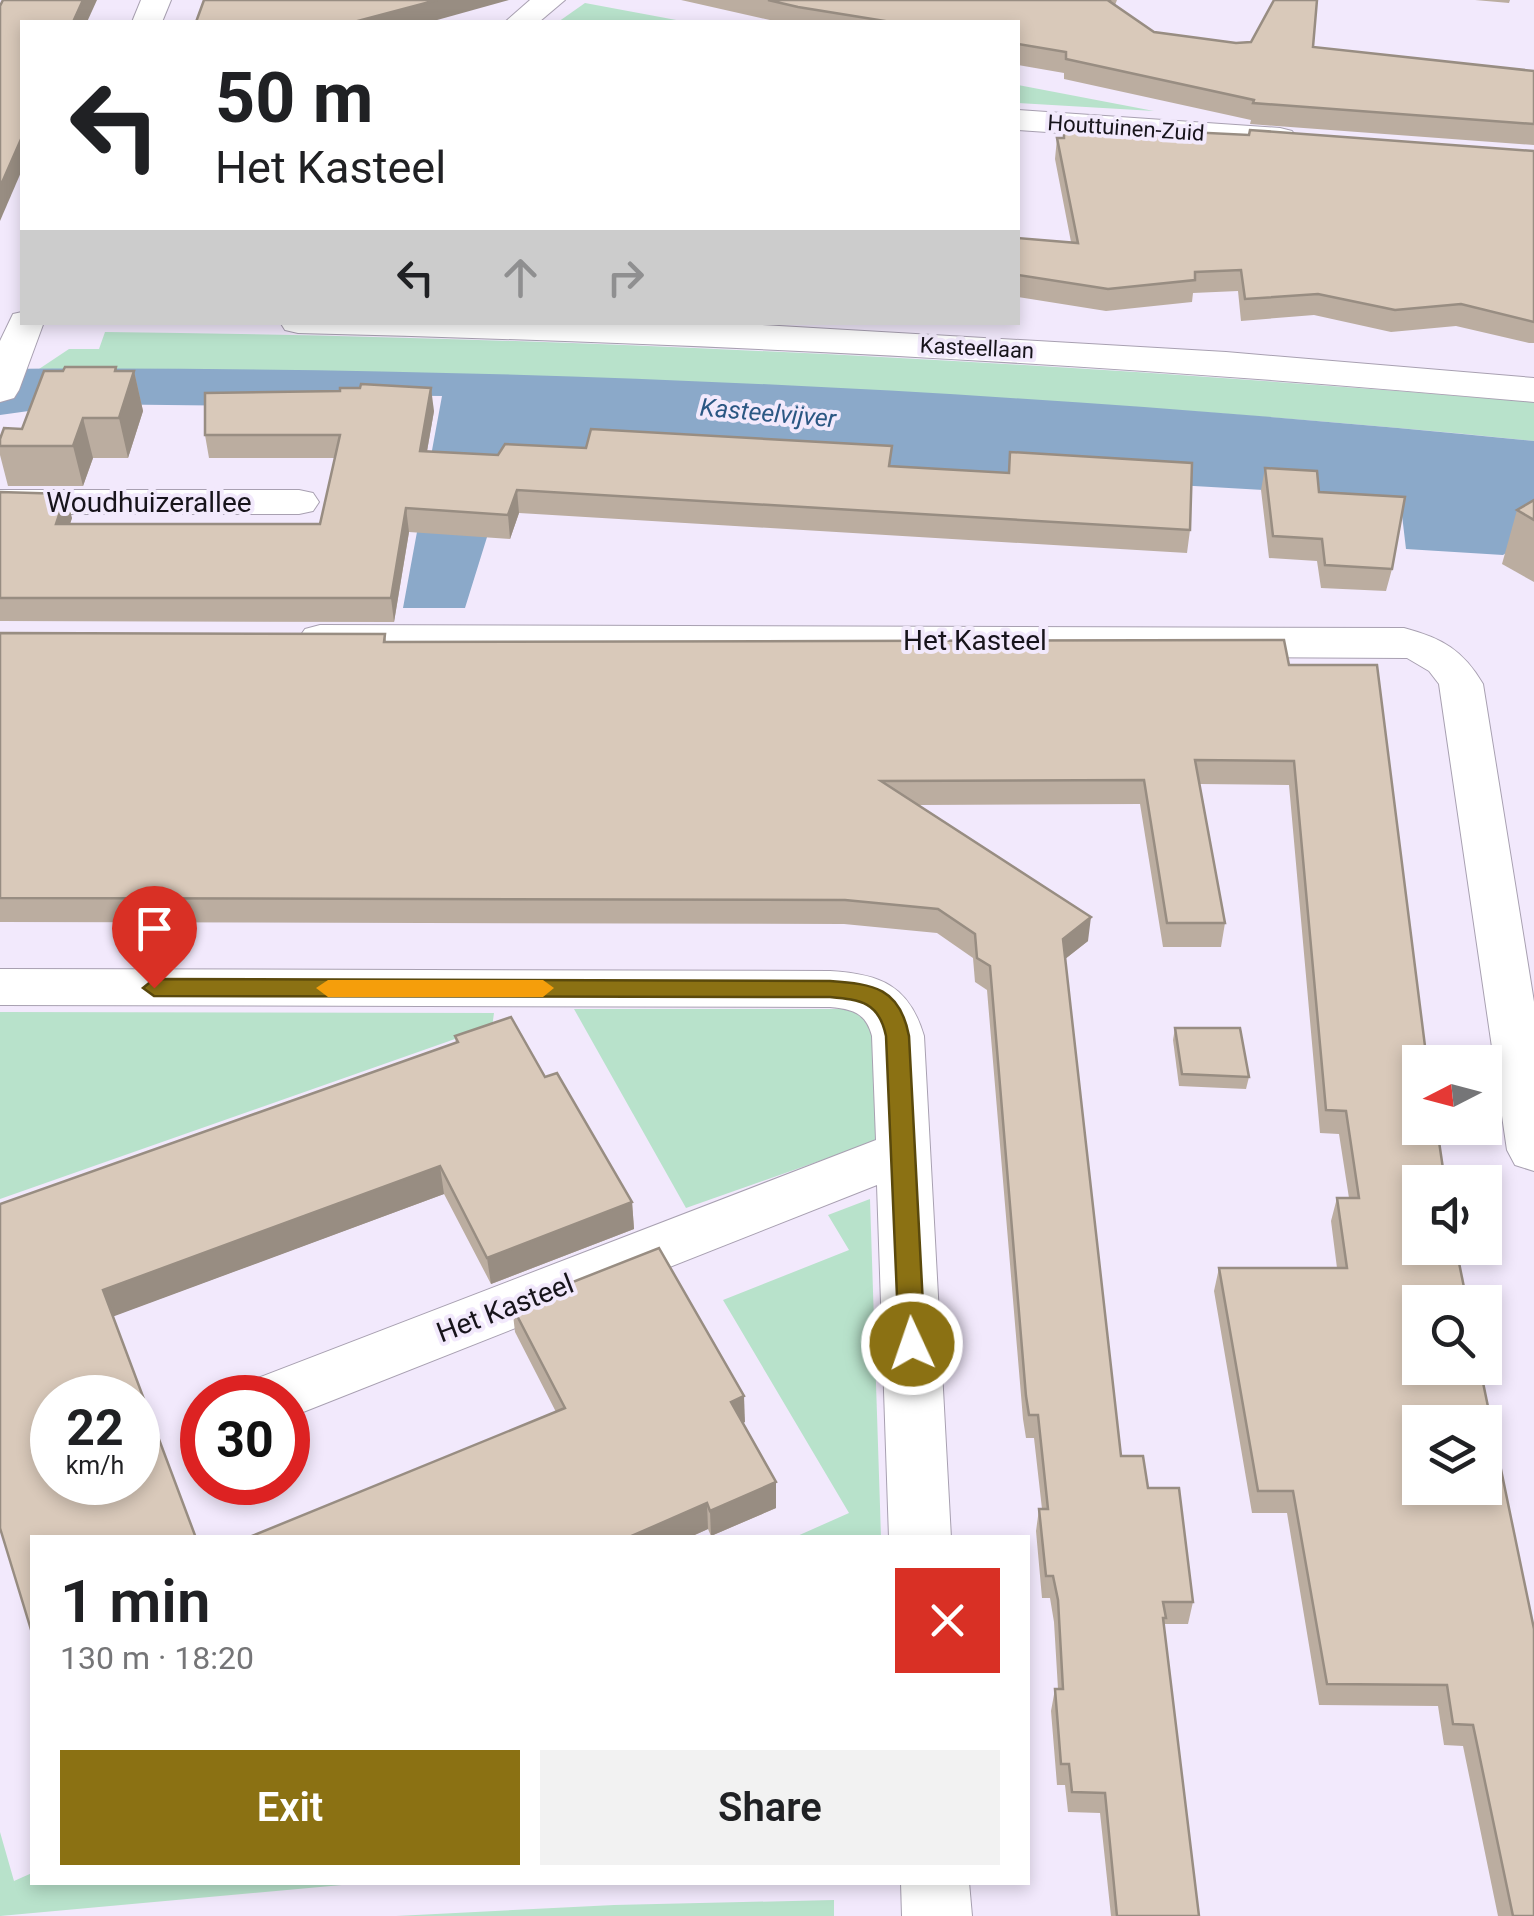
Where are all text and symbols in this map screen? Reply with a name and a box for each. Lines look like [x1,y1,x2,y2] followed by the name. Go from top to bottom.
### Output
[215,57,373,139] text: 50 m
[50,60,180,190] icon: left
[1047,110,1205,146] street label: Houttuinen-Zuid
[215,141,446,194] text: Het Kasteel
[388,250,443,305] icon: left
[493,250,548,305] icon: ahead
[598,250,653,305] icon: right
[919,333,1035,363] street label: Kasteellaan
[699,393,838,433] water label: Kasteelvijver
[46,486,252,519] street label: Woudhuizerallee
[903,624,1047,657] street label: Het Kasteel
[112,886,197,989] pin
[127,901,182,956] icon: arrive
[1402,1045,1502,1145] north arrow
[1402,1045,1502,1505] map controls
[1402,1165,1502,1265] button: sound
[432,1267,578,1349] street label: Het Kasteel
[1402,1285,1502,1385] button: search
[860,1292,964,1396] position arrow
[180,1375,310,1505] speed limit sign: 30
[66,1399,124,1457] text: 22
[1402,1405,1502,1505] button: layers
[66,1451,124,1480] text: km/h
[60,1566,210,1637] text: 1 min
[895,1568,1000,1673] button: close
[60,1639,254,1677] text: 130 m · 18:20
[60,1750,520,1865] button: Exit
[540,1750,1000,1865] button: Share

